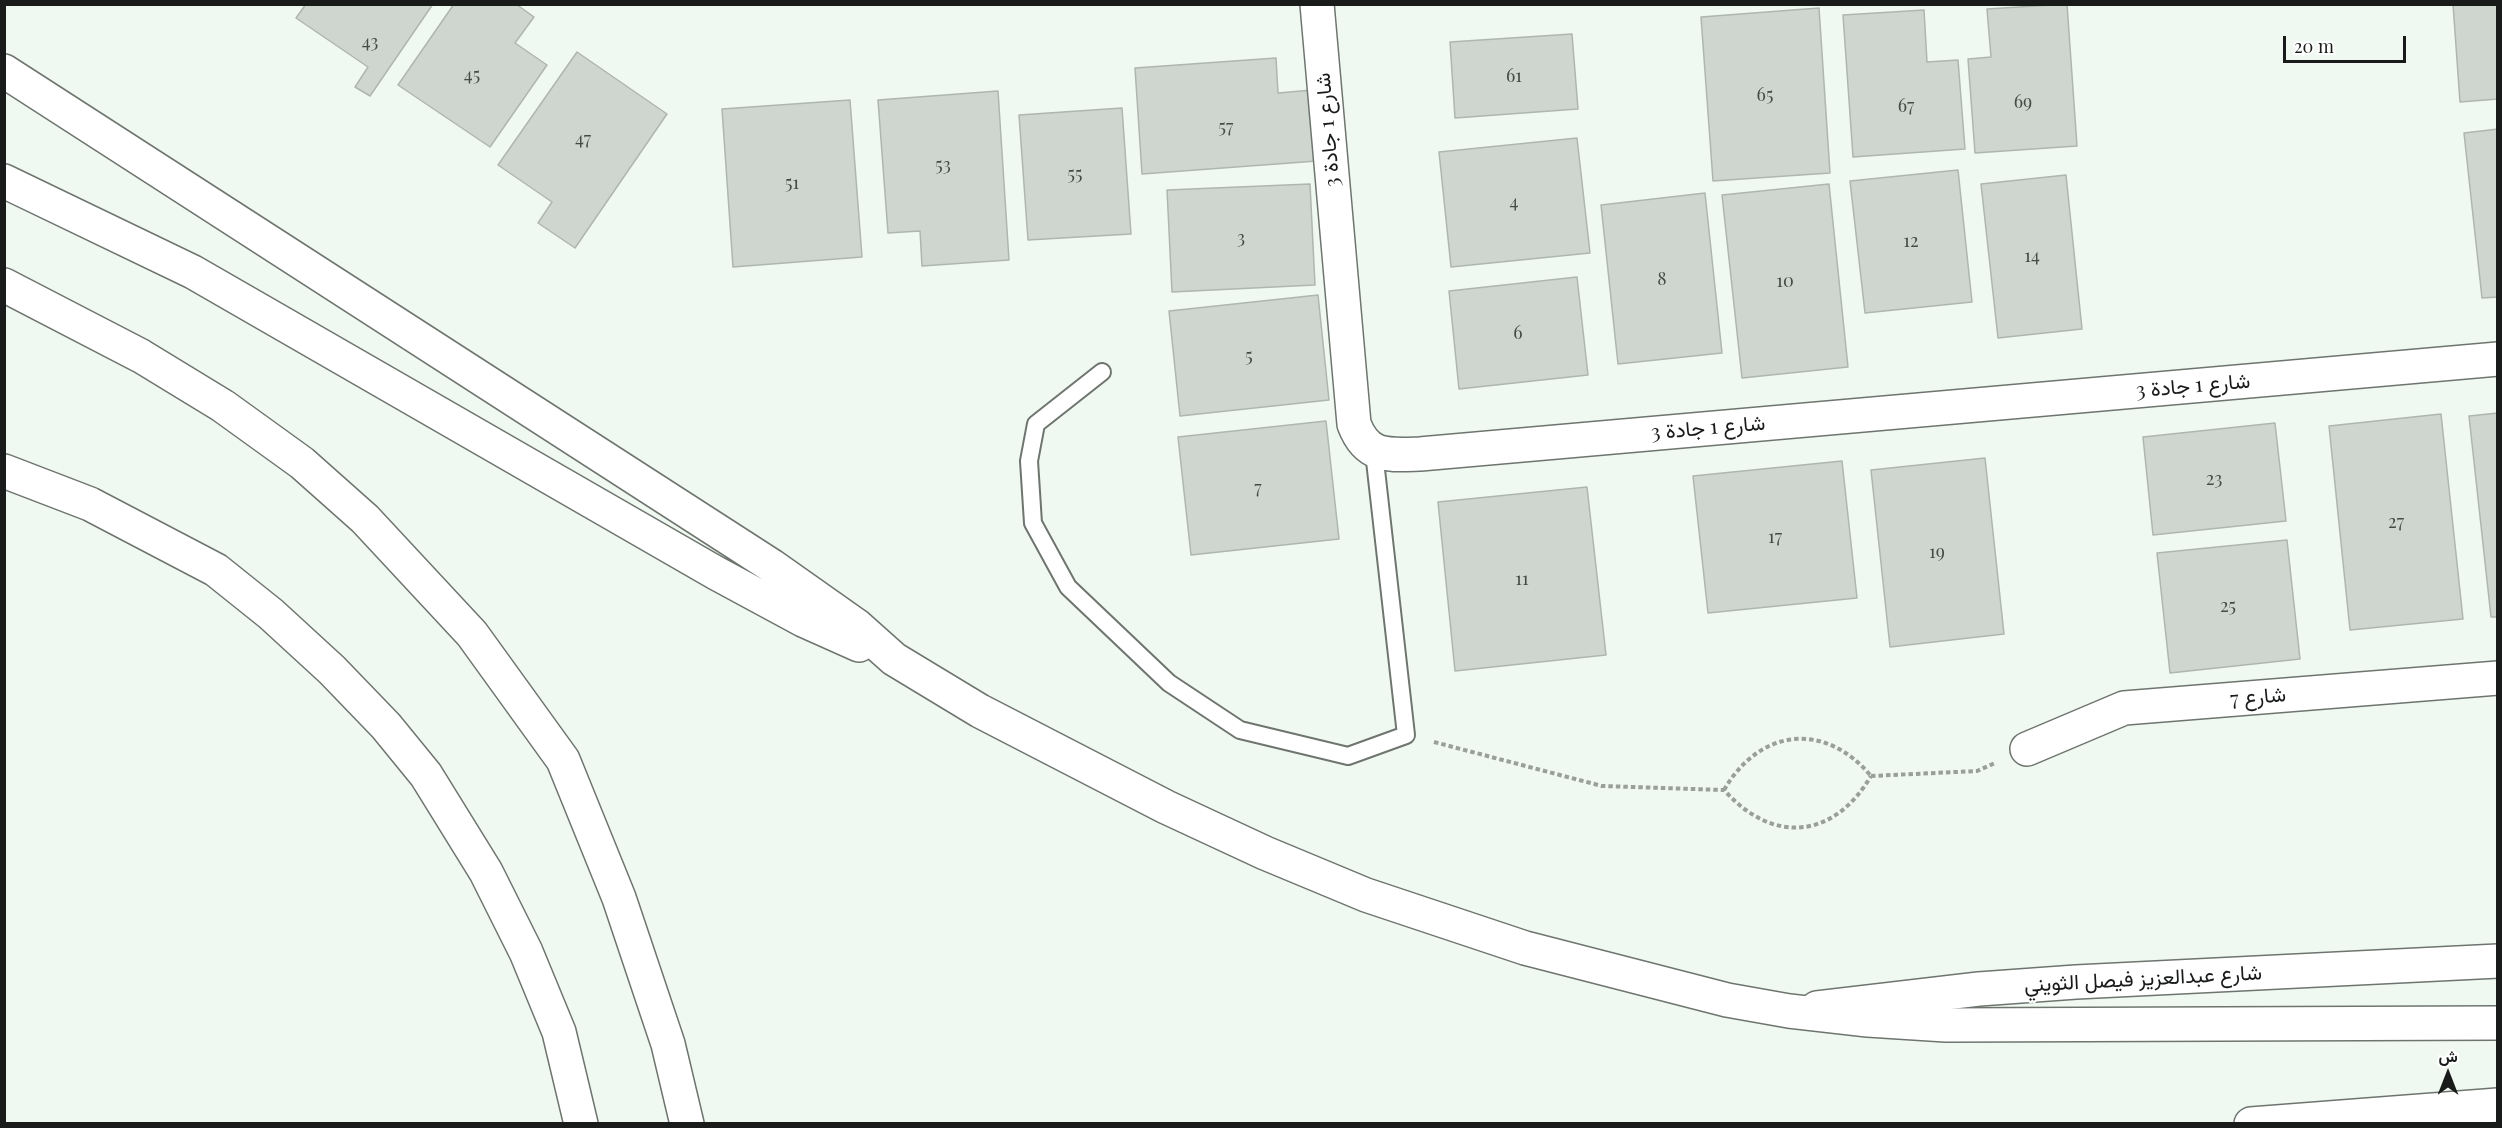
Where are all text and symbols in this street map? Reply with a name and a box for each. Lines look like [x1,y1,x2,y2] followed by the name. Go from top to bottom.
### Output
[2286,24,2409,62] scale bar
[362,31,378,53] house number: 43
[2294,34,2334,58] text: 20 m
[464,64,480,86] house number: 45
[1506,65,1522,87] house number: 61
[1310,72,1346,188] street label: شارع 1 جادة 3
[1757,84,1773,106] house number: 65
[2014,91,2032,113] house number: 69
[1898,95,1914,117] house number: 67
[1219,116,1233,138] house number: 57
[575,128,591,150] house number: 47
[935,154,951,176] house number: 53
[1068,163,1082,185] house number: 55
[785,172,799,194] house number: 51
[1510,191,1518,213] house number: 4
[1237,227,1245,249] house number: 3
[1903,230,1919,252] house number: 12
[2024,245,2040,267] house number: 14
[1657,268,1667,290] house number: 8
[1776,270,1794,292] house number: 10
[1513,322,1523,344] house number: 6
[1245,345,1253,367] house number: 5
[2135,368,2251,404] street label: شارع 1 جادة 3
[1650,410,1766,446] street label: شارع 1 جادة 3
[2206,468,2222,490] house number: 23
[1254,477,1262,499] house number: 7
[2388,511,2404,533] house number: 27
[1768,526,1782,548] house number: 17
[1929,541,1945,563] house number: 19
[1515,568,1529,590] house number: 11
[2220,595,2236,617] house number: 25
[2229,682,2287,712] street label: شارع 7
[2023,960,2263,998] street label: شارع عبدالعزيز فيصل الثويني
[2418,1044,2478,1104] north arrow
[2438,1045,2458,1066] text: ش

